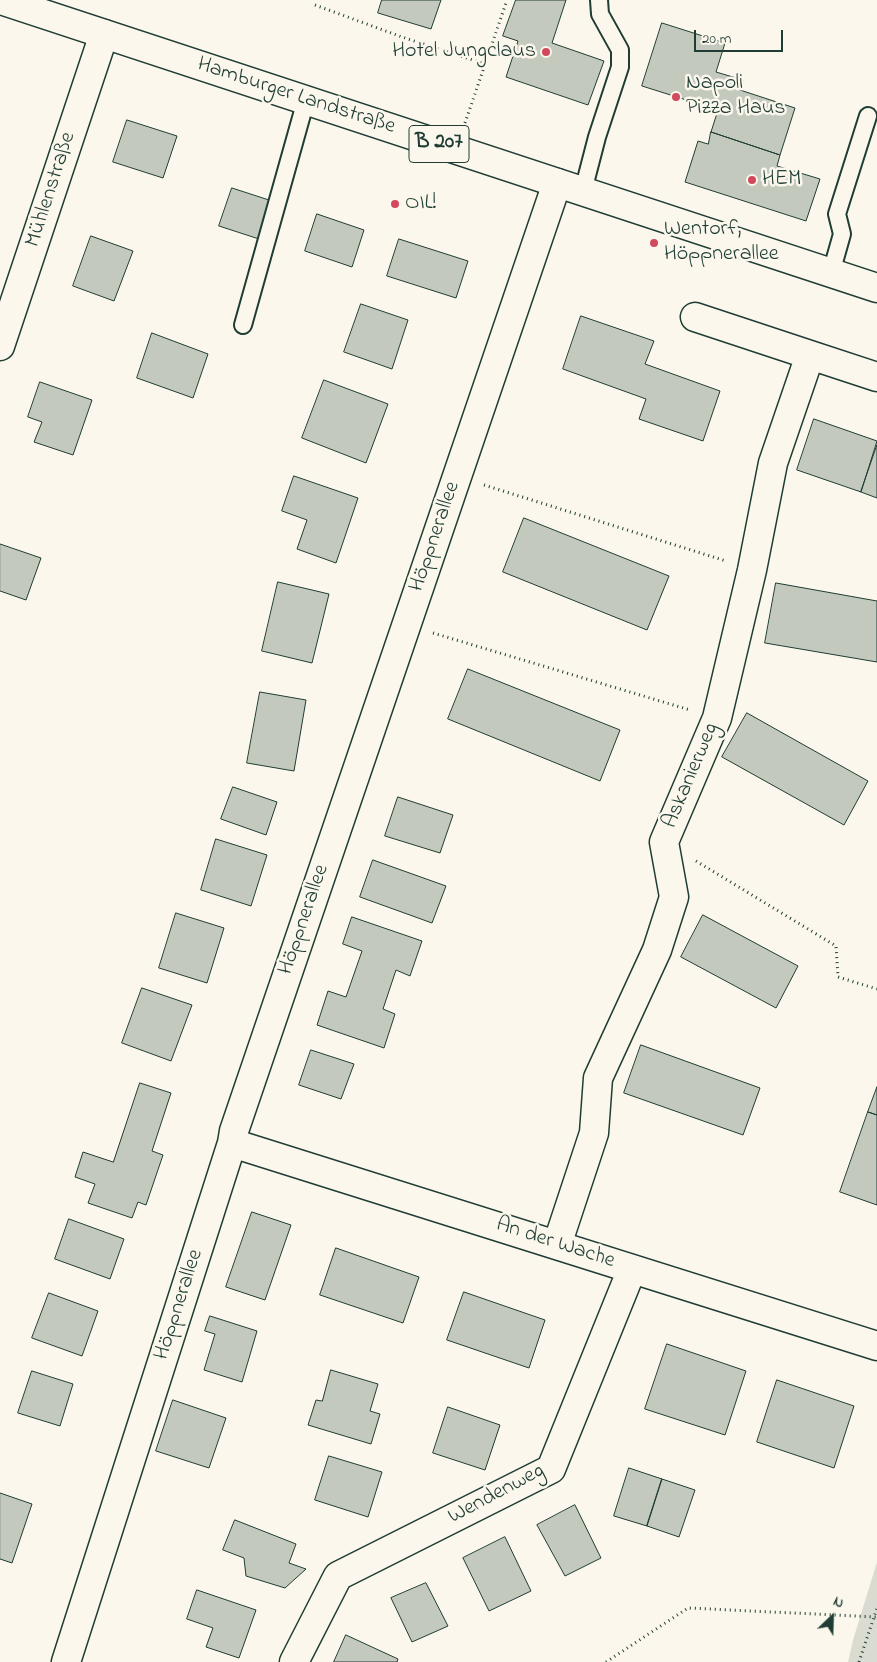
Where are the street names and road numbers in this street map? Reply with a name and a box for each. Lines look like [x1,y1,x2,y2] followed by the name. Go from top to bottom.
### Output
[194,53,398,141] street label: Hamburger Landstraße
[409,126,469,162] road number: B 207
[21,129,83,251] street label: Mühlenstraße
[405,478,467,596] street label: Höppnerallee
[658,719,726,833] street label: Askanierweg
[274,861,336,979] street label: Höppnerallee
[492,1212,618,1276] street label: An der Wache
[150,1246,210,1364] street label: Höppnerallee
[444,1459,550,1531] street label: Wendenweg

